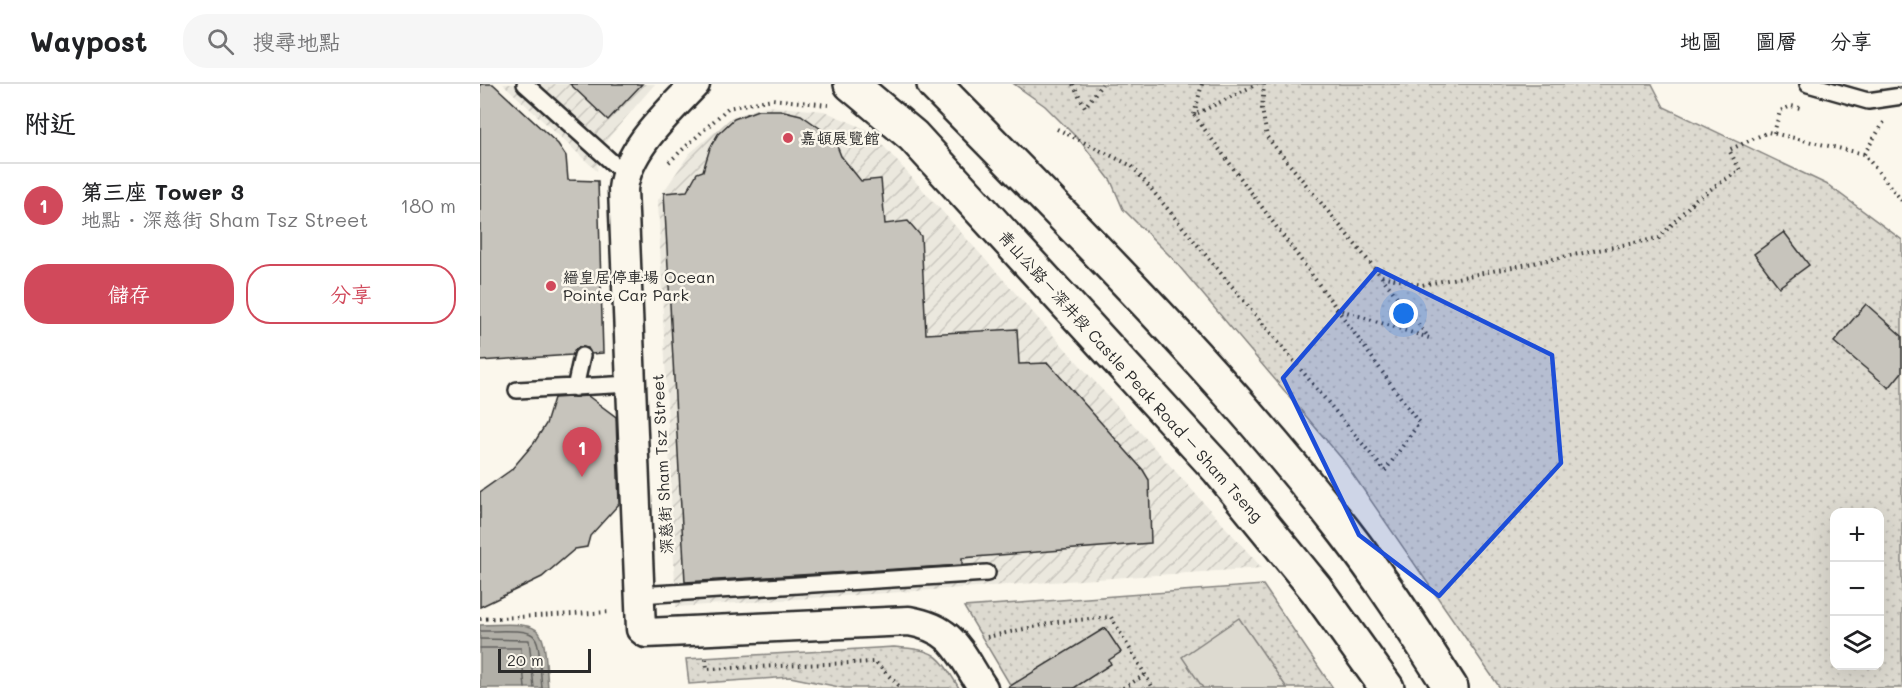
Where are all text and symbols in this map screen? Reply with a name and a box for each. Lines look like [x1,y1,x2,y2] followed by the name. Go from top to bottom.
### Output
[183,14,603,68] search box
[30,23,147,59] text: Waypost
[204,25,237,58] icon: search
[252,27,340,56] text: 搜尋地點
[1680,27,1722,54] text: 地圖
[1755,27,1797,54] text: 圖層
[1830,27,1872,54] text: 分享
[24,106,76,140] text: 附近
[800,127,880,148] place label: 嘉頓展覽館
[781,131,795,145] marker: 嘉頓展覽館
[81,177,244,206] text: 第三座 Tower 3
[39,192,48,218] text: 1
[400,192,456,218] text: 180 m
[81,206,368,232] text: 地點 · 深慈街 Sham Tsz Street
[995,225,1268,526] street label: 青山公路－深井段 Castle Peak Road – Sham Tseng
[24,264,234,324] button: 儲存
[246,264,456,324] button: 分享
[563,266,715,305] place label: 縉皇居停車場 Ocean Pointe Car Park
[544,279,558,293] marker: 縉皇居停車場 Ocean Pointe Car Park
[1389,299,1418,328] your location
[646,373,677,555] street label: 深慈街 Sham Tsz Street
[562,428,602,477] pin: 1
[1830,508,1884,670] map controls
[1830,508,1884,562] button: +
[1830,562,1884,616] button: −
[1830,616,1884,670] button: layers
[498,646,591,674] scale bar
[507,649,544,670] text: 20 m

